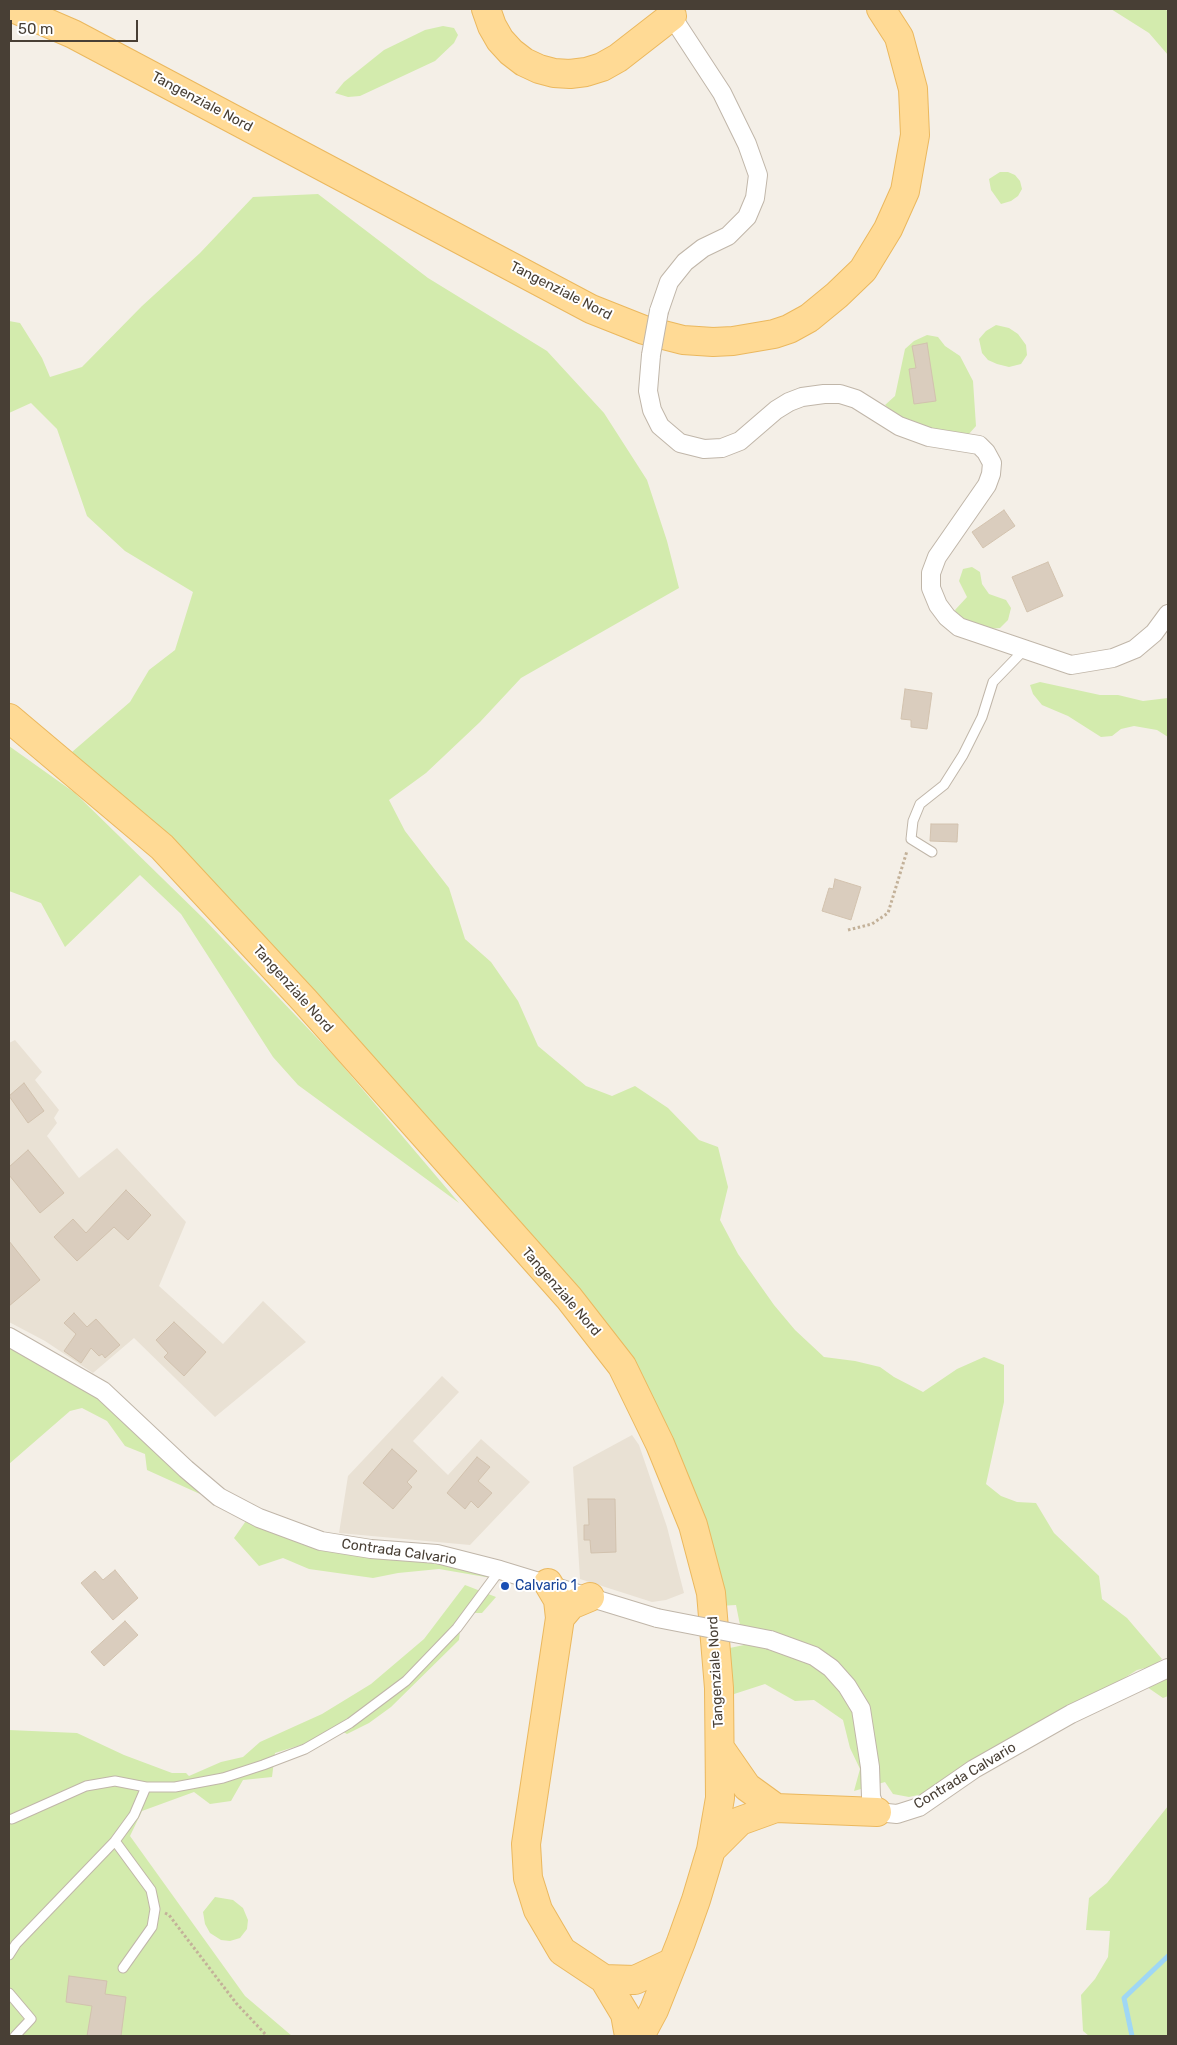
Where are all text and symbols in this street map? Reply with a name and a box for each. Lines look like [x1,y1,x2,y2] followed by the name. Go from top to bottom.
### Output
[12,10,140,42] scale bar
[18,20,53,38] text: 50 m
[149,68,255,136] street label: Tangenziale Nord
[507,258,615,324] street label: Tangenziale Nord
[249,942,337,1036] street label: Tangenziale Nord
[518,1244,604,1340] street label: Tangenziale Nord
[340,1536,458,1568] street label: Contrada Calvario
[515,1578,577,1594] place label: Calvario 1
[499,1580,511,1592] marker: Calvario 1
[705,1616,727,1728] street label: Tangenziale Nord
[911,1739,1019,1813] street label: Contrada Calvario

